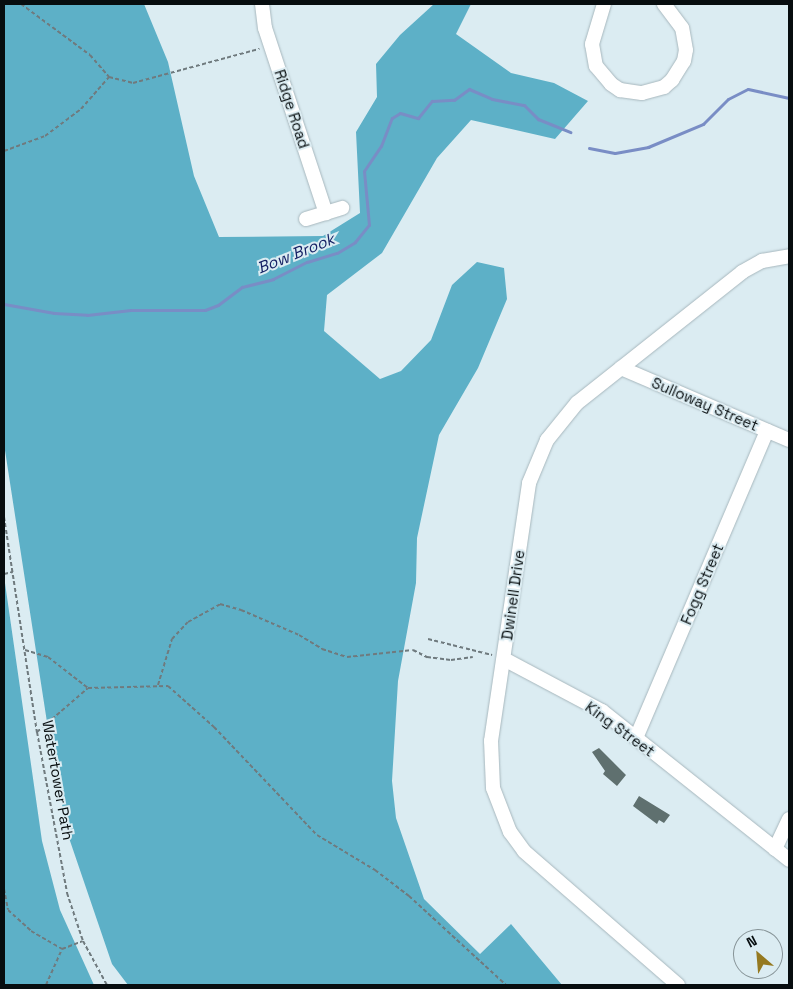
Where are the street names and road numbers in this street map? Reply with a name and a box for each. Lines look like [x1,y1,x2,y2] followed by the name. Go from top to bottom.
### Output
[271,67,313,151] street label: Ridge Road
[649,373,761,435] street label: Sulloway Street
[677,541,727,627] street label: Fogg Street
[498,549,528,641] street label: Dwinell Drive
[582,698,658,760] street label: King Street
[39,719,77,841] street label: Watertower Path

